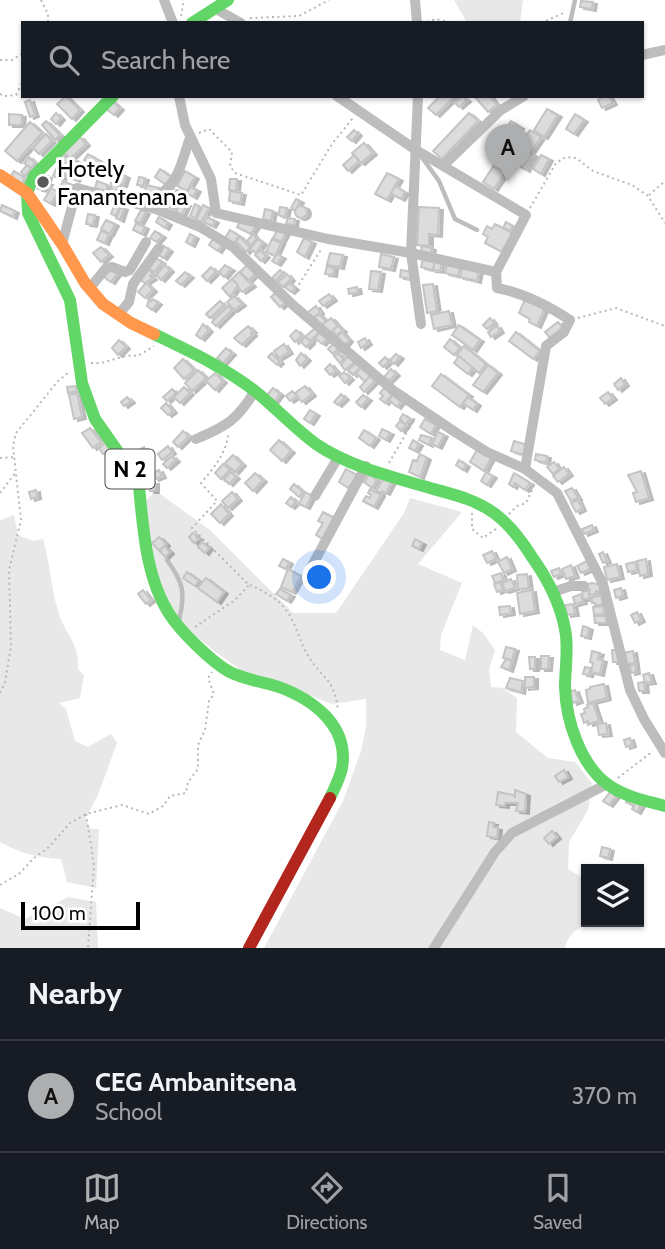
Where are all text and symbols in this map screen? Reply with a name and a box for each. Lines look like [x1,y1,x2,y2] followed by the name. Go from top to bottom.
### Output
[21,21,644,98] search box
[45,41,83,79] icon: search
[101,44,230,76] text: Search here
[485,124,531,182] pin: A
[57,154,188,211] place label: Hotely Fanantenana
[35,174,51,190] marker: Hotely Fanantenana
[106,449,154,489] road number: N 2
[302,560,336,594] your location
[581,864,644,927] map controls
[581,864,644,927] button: layers
[21,899,140,931] scale bar
[32,902,86,925] text: 100 m
[28,975,122,1012] text: Nearby
[95,1066,296,1098] text: CEG Ambanitsena
[44,1082,58,1110] text: A
[572,1082,637,1110] text: 370 m
[95,1098,162,1126] text: School
[83,1169,121,1234] tab: Map
[286,1169,367,1234] tab: Directions
[533,1169,582,1234] tab: Saved

